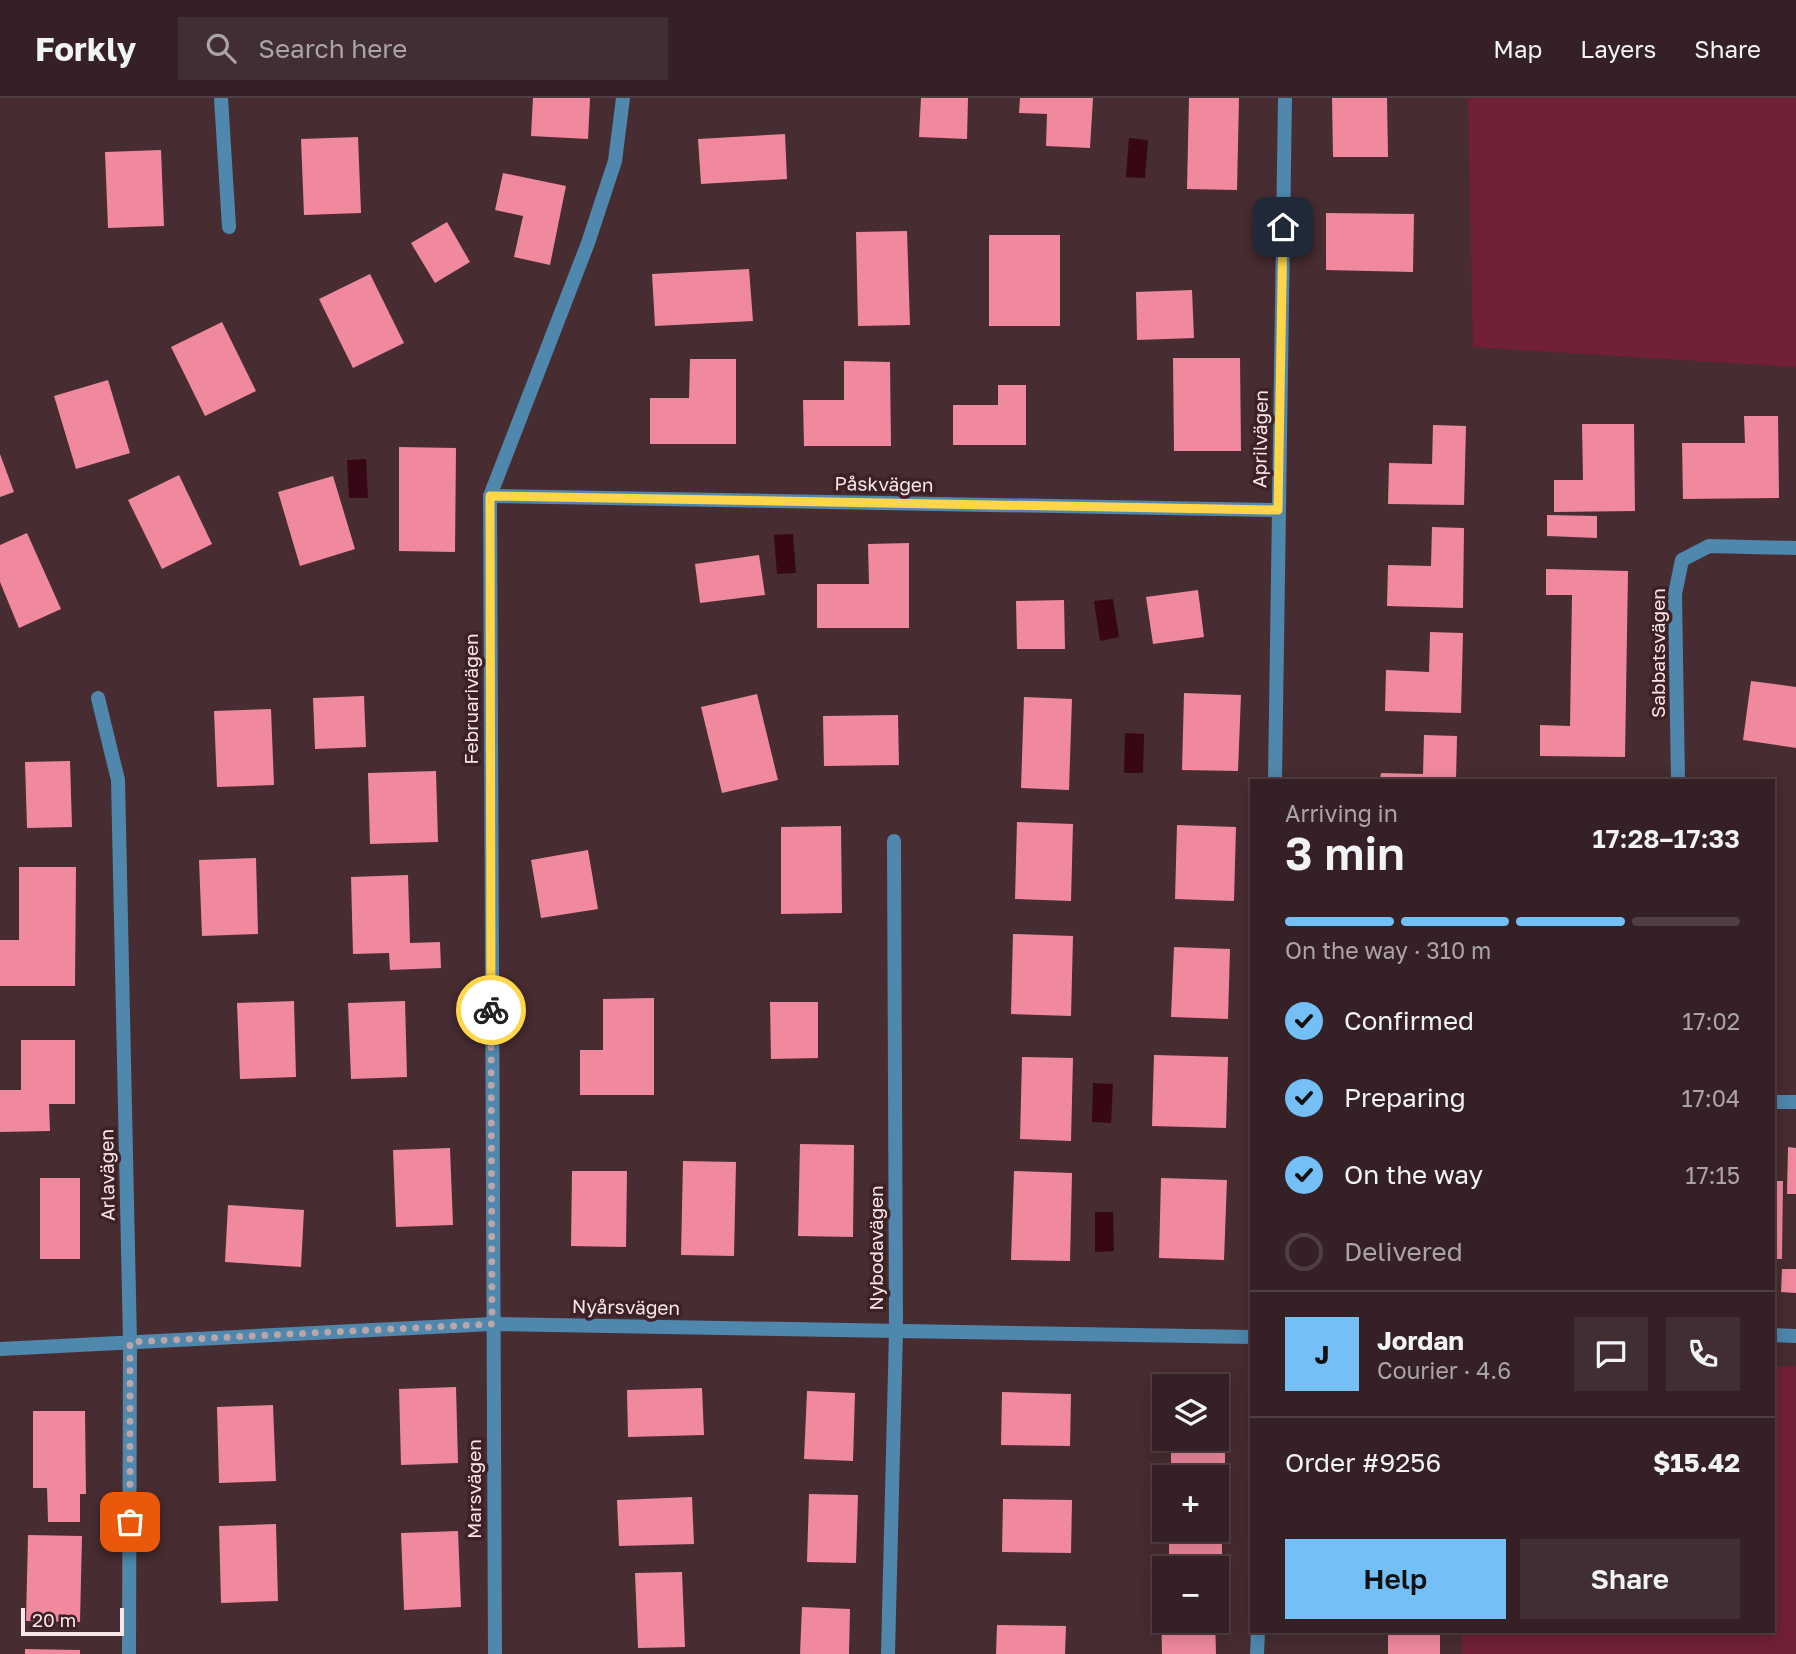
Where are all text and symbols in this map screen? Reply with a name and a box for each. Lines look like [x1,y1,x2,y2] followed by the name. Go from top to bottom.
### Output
[178,17,668,80] search box
[35,29,136,68] text: Forkly
[202,29,240,67] icon: search
[258,33,407,64] text: Search here
[1493,34,1542,63] text: Map
[1580,34,1656,63] text: Layers
[1694,34,1761,63] text: Share
[1253,197,1313,257] pin
[1264,208,1302,246] icon: home
[1247,390,1272,488] street label: Aprilvägen
[834,471,934,496] street label: Påskvägen
[1646,588,1669,718] street label: Sabbatsvägen
[459,633,482,765] street label: Februarivägen
[1285,799,1398,827] text: Arriving in
[1592,823,1740,854] text: 17:28–17:33
[1285,825,1405,880] text: 3 min
[1285,936,1491,964] text: On the way · 310 m
[456,975,526,1045] courier
[472,991,510,1029] icon: bike
[1285,1002,1323,1040] icon: check
[1344,1005,1474,1036] text: Confirmed
[1682,1007,1740,1035] text: 17:02
[1285,1079,1323,1117] icon: check
[1344,1082,1466,1113] text: Preparing
[1681,1084,1740,1112] text: 17:04
[94,1129,119,1221] street label: Arlavägen
[1285,1156,1323,1194] icon: check
[1344,1159,1483,1190] text: On the way
[1685,1161,1740,1189] text: 17:15
[864,1185,887,1311] street label: Nybodavägen
[1344,1236,1463,1267] text: Delivered
[572,1294,680,1319] street label: Nyårsvägen
[1574,1317,1648,1391] button: chat
[1666,1317,1740,1391] button: phone
[1377,1325,1464,1356] text: Jordan
[1315,1339,1329,1370] text: J
[1377,1356,1511,1384] text: Courier · 4.6
[1152,1374,1229,1633] map controls
[1152,1374,1229,1451] button: layers
[462,1439,485,1539] street label: Marsvägen
[1285,1447,1441,1478] text: Order #9256
[1653,1447,1740,1478] text: $15.42
[1152,1465,1229,1542] button: +
[100,1492,160,1552] pin
[111,1503,149,1541] icon: bag
[1285,1539,1506,1619] button: Help
[1520,1539,1740,1619] button: Share
[1152,1556,1229,1633] button: −
[21,1605,124,1637] scale bar
[32,1608,76,1631] text: 20 m

